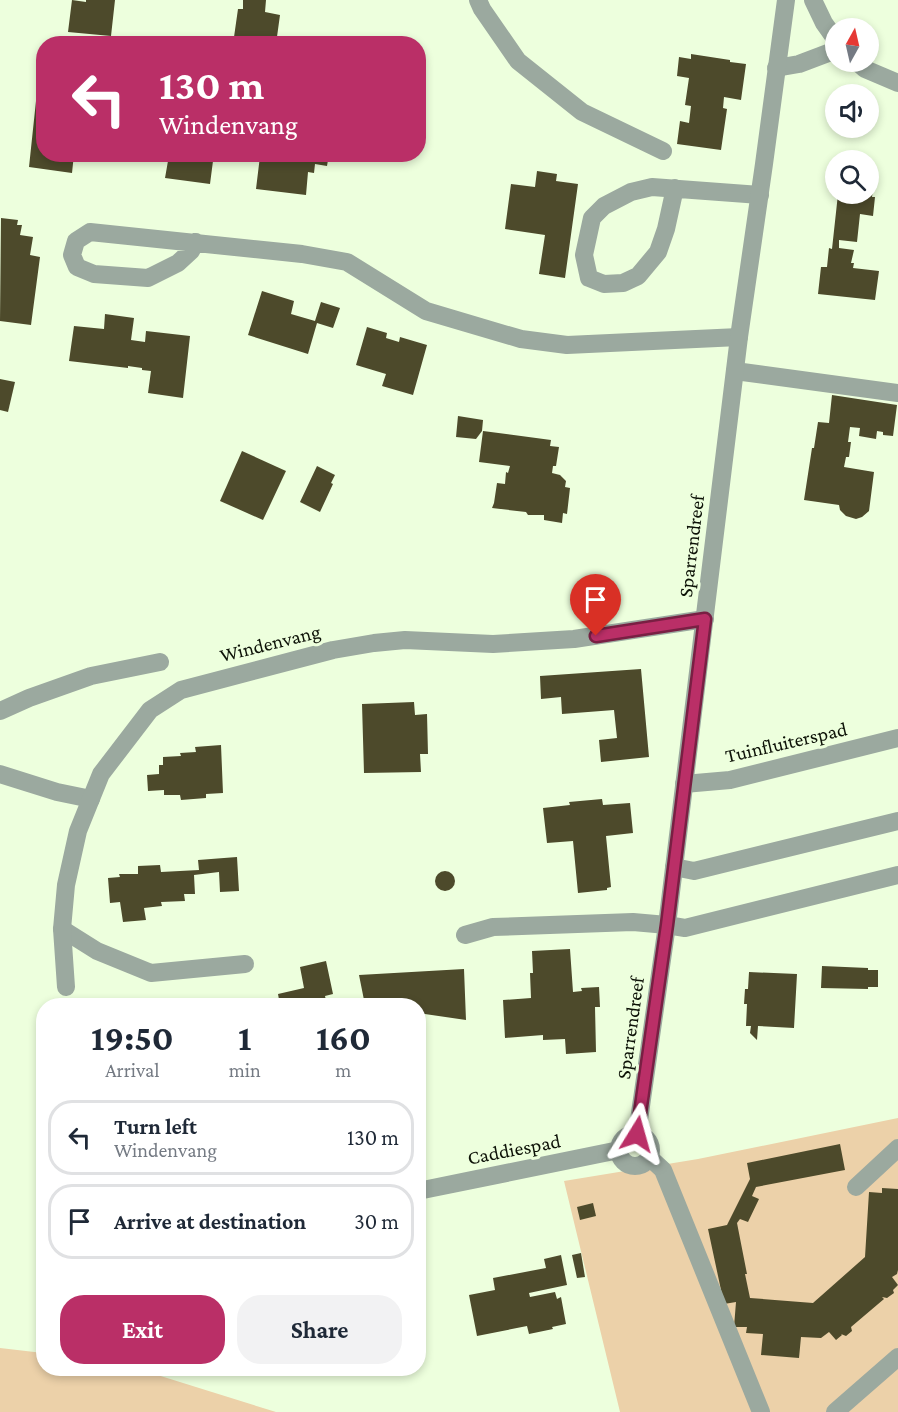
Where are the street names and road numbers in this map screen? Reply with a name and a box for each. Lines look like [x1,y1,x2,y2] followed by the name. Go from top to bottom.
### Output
[674,492,709,599] street label: Sparrendreef
[217,620,323,667] street label: Windenvang
[723,717,850,768] street label: Tuinfluiterspad
[612,974,649,1081] street label: Sparrendreef
[466,1129,563,1170] street label: Caddiespad

